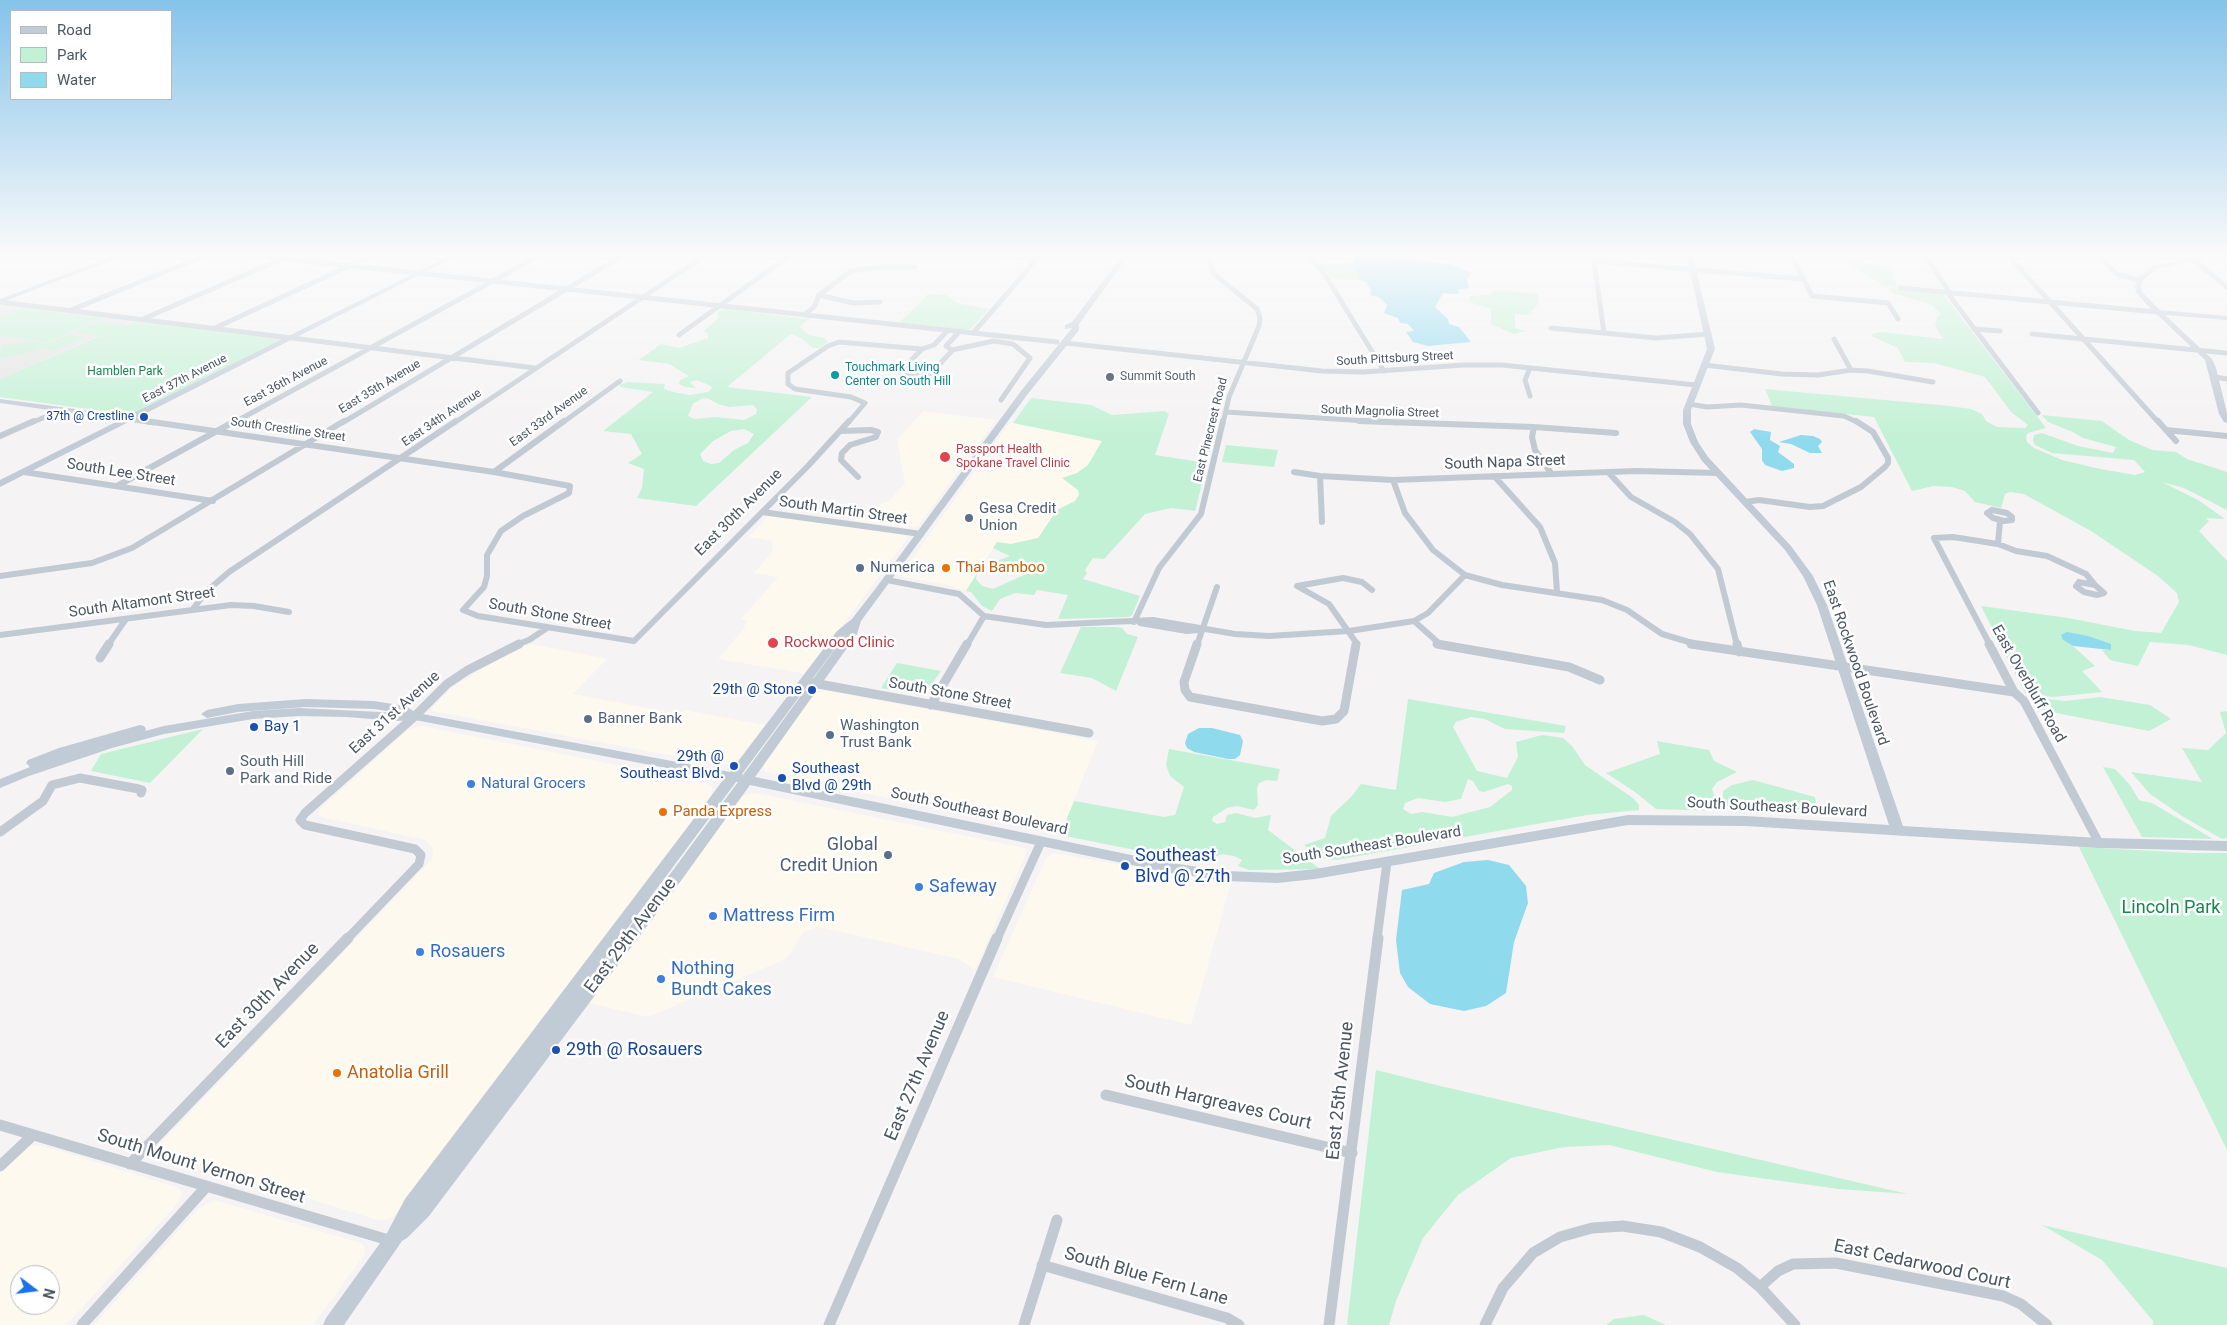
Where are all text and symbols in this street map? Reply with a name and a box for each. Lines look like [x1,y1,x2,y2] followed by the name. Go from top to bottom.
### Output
[10,10,172,100] legend
[57,21,91,39] text: Road
[57,46,87,64] text: Park
[57,71,96,89] text: Water
[1336,349,1454,369] street label: South Pittsburg Street
[140,352,230,406] street label: East 37th Avenue
[242,354,330,410] street label: East 36th Avenue
[337,357,423,417] street label: East 35th Avenue
[845,361,951,389] place label: Touchmark Living Center on South Hill
[87,365,163,379] park label: Hamblen Park
[829,369,841,381] marker: Touchmark Living Center on South Hill
[1120,370,1196,384] place label: Summit South
[1104,371,1116,383] marker: Summit South
[1191,376,1231,484] street label: East Pinecrest Road
[507,384,591,450] street label: East 33rd Avenue
[400,386,484,450] street label: East 34th Avenue
[1321,403,1439,421] street label: South Magnolia Street
[46,410,134,424] place label: 37th @ Crestline
[138,411,150,423] marker: 37th @ Crestline
[230,415,346,445] street label: South Crestline Street
[956,443,1070,471] place label: Passport Health Spokane Travel Clinic
[938,450,952,464] marker: Passport Health Spokane Travel Clinic
[1444,452,1566,474] street label: South Napa Street
[65,456,177,490] street label: South Lee Street
[692,466,786,560] street label: East 30th Avenue
[778,493,908,529] street label: South Martin Street
[979,500,1056,535] place label: Gesa Credit Union
[963,512,975,524] marker: Gesa Credit Union
[870,559,935,577] place label: Numerica
[956,559,1045,577] place label: Thai Bamboo
[854,562,866,574] marker: Numerica
[940,562,952,574] marker: Thai Bamboo
[1818,578,1892,748] street label: East Rockwood Boulevard
[68,584,216,622] street label: South Altamont Street
[487,595,613,635] street label: South Stone Street
[1987,622,2069,746] street label: East Overbluff Road
[784,634,895,652] place label: Rockwood Clinic
[766,636,780,650] marker: Rockwood Clinic
[346,668,444,758] street label: East 31st Avenue
[887,674,1013,714] street label: South Stone Street
[713,681,802,699] place label: 29th @ Stone
[806,684,818,696] marker: 29th @ Stone
[598,710,682,728] place label: Banner Bank
[582,713,594,725] marker: Banner Bank
[840,717,919,752] place label: Washington Trust Bank
[264,718,301,736] place label: Bay 1
[248,721,260,733] marker: Bay 1
[824,729,836,741] marker: Washington Trust Bank
[620,748,724,783] place label: 29th @ Southeast Blvd.
[240,753,332,788] place label: South Hill Park and Ride
[728,760,740,772] marker: 29th @ Southeast Blvd.
[792,760,872,795] place label: Southeast Blvd @ 29th
[224,765,236,777] marker: South Hill Park and Ride
[776,772,788,784] marker: Southeast Blvd @ 29th
[481,775,586,793] place label: Natural Grocers
[465,778,477,790] marker: Natural Grocers
[889,784,1069,840] street label: South Southeast Boulevard
[1686,794,1868,822] street label: South Southeast Boulevard
[673,803,772,821] place label: Panda Express
[657,806,669,818] marker: Panda Express
[1282,823,1462,869] street label: South Southeast Boulevard
[780,834,878,876] place label: Global Credit Union
[1135,845,1230,888] place label: Southeast Blvd @ 27th
[882,849,894,861] marker: Global Credit Union
[1119,860,1131,872] marker: Southeast Blvd @ 27th
[581,874,681,998] street label: East 29th Avenue
[929,876,997,898] place label: Safeway
[913,881,925,893] marker: Safeway
[2122,897,2220,919] park label: Lincoln Park
[723,905,835,927] place label: Mattress Firm
[707,910,719,922] marker: Mattress Firm
[212,938,324,1054] street label: East 30th Avenue
[430,941,505,963] place label: Rosauers
[414,946,426,958] marker: Rosauers
[671,958,772,1001] place label: Nothing Bundt Cakes
[655,973,667,985] marker: Nothing Bundt Cakes
[881,1008,955,1144] street label: East 27th Avenue
[1323,1021,1359,1161] street label: East 25th Avenue
[566,1039,702,1061] place label: 29th @ Rosauers
[550,1044,562,1056] marker: 29th @ Rosauers
[347,1062,449,1084] place label: Anatolia Grill
[331,1067,343,1079] marker: Anatolia Grill
[1122,1071,1314,1135] street label: South Hargreaves Court
[94,1125,308,1209] street label: South Mount Vernon Street
[1832,1236,2012,1294] street label: East Cedarwood Court
[1062,1243,1230,1311] street label: South Blue Fern Lane
[10,1265,60,1315] north arrow
[40,1287,58,1300] text: N

